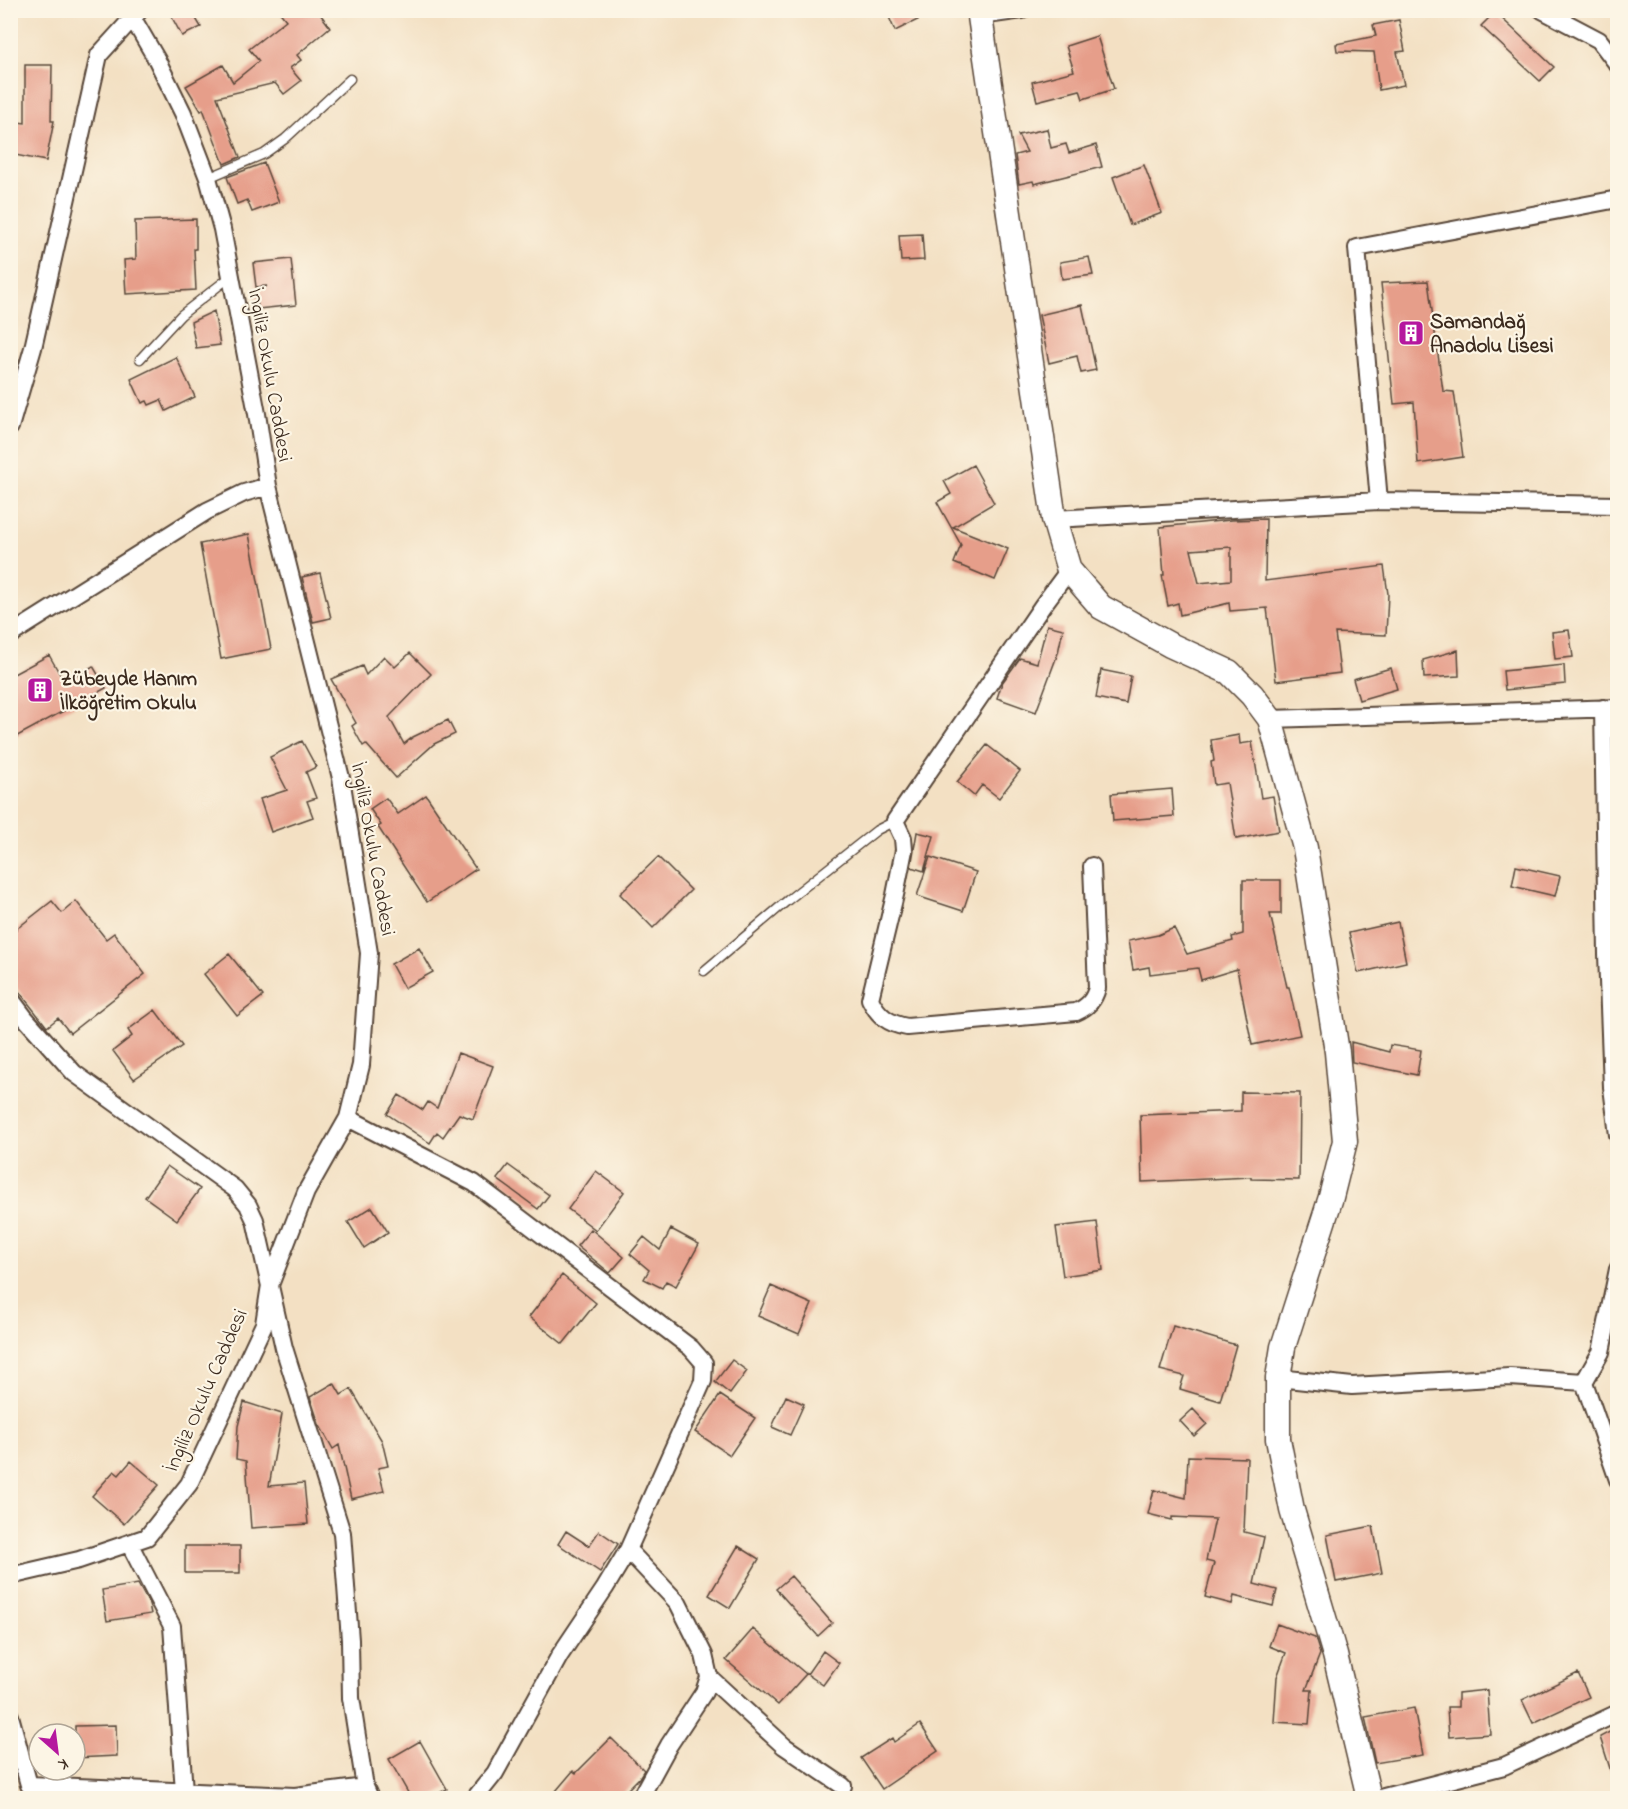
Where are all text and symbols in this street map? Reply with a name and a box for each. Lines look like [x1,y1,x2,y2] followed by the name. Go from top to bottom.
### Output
[237,286,299,465] street label: İngiliz Okulu Caddesi
[1430,308,1554,362] place label: Samandağ Anadolu Lisesi
[1396,318,1426,348] building icon: Samandağ Anadolu Lisesi
[60,665,197,721] place label: Zübeyde Hanım İlköğretim Okulu
[25,675,55,705] building icon: Zübeyde Hanım İlköğretim Okulu
[340,760,402,939] street label: İngiliz Okulu Caddesi
[157,1304,258,1478] street label: İngiliz Okulu Caddesi
[27,1722,87,1782] north arrow
[53,1751,72,1776] text: K

